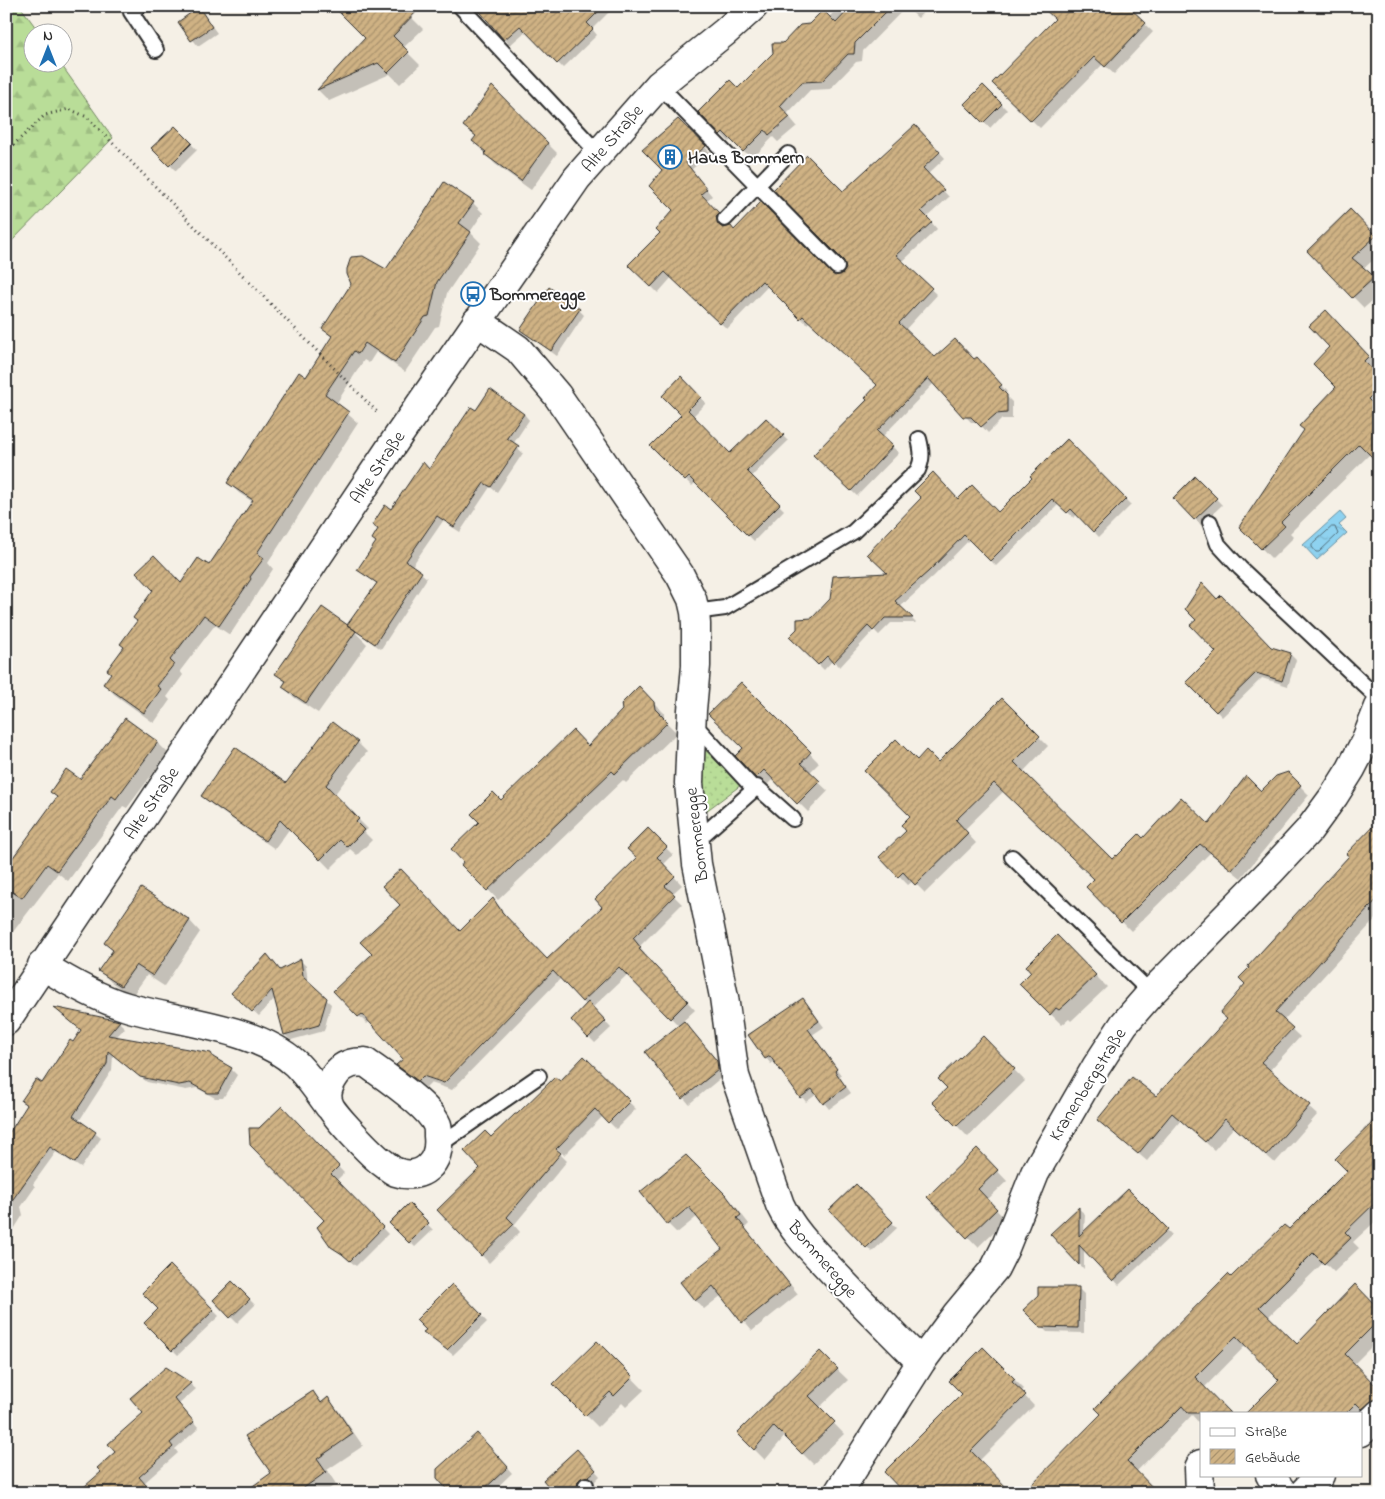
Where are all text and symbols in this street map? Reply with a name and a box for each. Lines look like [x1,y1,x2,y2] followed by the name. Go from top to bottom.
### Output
[22,22,72,72] north arrow
[43,26,53,47] text: N
[576,99,651,179] street label: Alte Straße
[657,144,683,170] building icon: Haus Bommern
[688,146,804,172] place label: Haus Bommern
[460,281,486,307] bus stop icon: Bommeregge
[489,283,586,310] place label: Bommeregge
[345,426,413,510] street label: Alte Straße
[119,762,187,846] street label: Alte Straße
[679,785,718,885] street label: Bommeregge
[1043,1023,1135,1147] street label: Kranenbergstraße
[779,1215,863,1306] street label: Bommeregge
[1200,1412,1362,1476] legend
[1245,1421,1287,1443] text: Straße
[1245,1447,1301,1469] text: Gebäude

